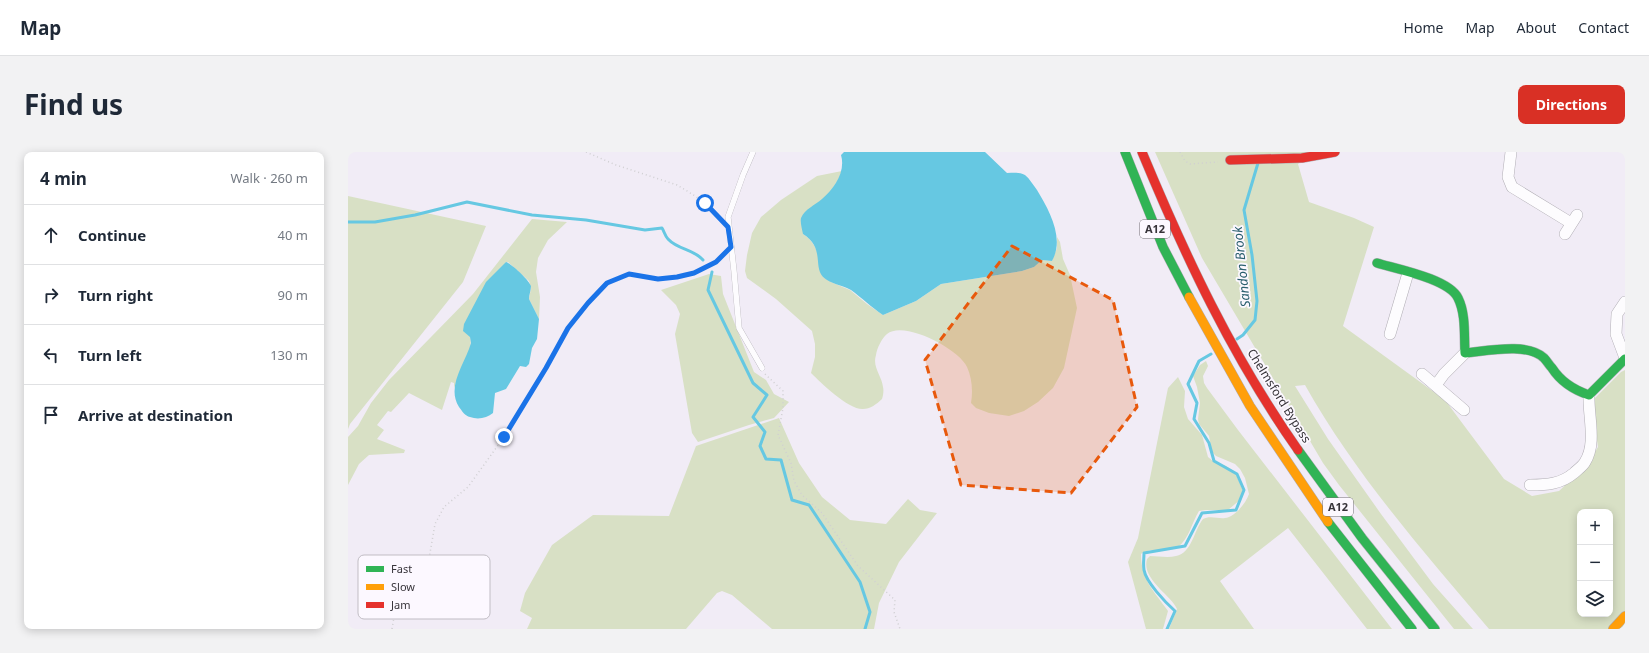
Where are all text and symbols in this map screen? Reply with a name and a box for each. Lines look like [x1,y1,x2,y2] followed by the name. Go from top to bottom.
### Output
[20,15,61,41] text: Map
[1404,18,1443,37] text: Home
[1465,18,1495,37] text: Map
[1517,18,1556,37] text: About
[1578,18,1629,37] text: Contact
[24,85,123,123] text: Find us
[1518,85,1625,124] button: Directions
[40,167,87,190] text: 4 min
[230,169,308,187] text: Walk · 260 m
[696,194,714,212] route start
[1140,220,1170,238] road number: A12
[40,224,62,246] icon: ahead
[78,225,146,245] text: Continue
[1228,225,1254,308] water label: Sandon Brook
[278,226,308,244] text: 40 m
[40,284,62,306] icon: right
[78,285,153,305] text: Turn right
[278,286,308,304] text: 90 m
[40,344,62,366] icon: left
[78,345,142,365] text: Turn left
[1244,345,1315,446] street label: Chelmsford Bypass
[270,346,308,364] text: 130 m
[40,404,62,426] icon: arrive
[78,405,233,425] text: Arrive at destination
[495,428,513,446] route end
[1323,498,1353,516] road number: A12
[1577,509,1613,617] map controls
[1577,509,1613,545] button: +
[1577,545,1613,581] button: −
[358,555,490,619] legend
[391,561,412,576] text: Fast
[391,579,415,594] text: Slow
[1577,581,1613,617] button: layers
[390,597,410,612] text: Jam

